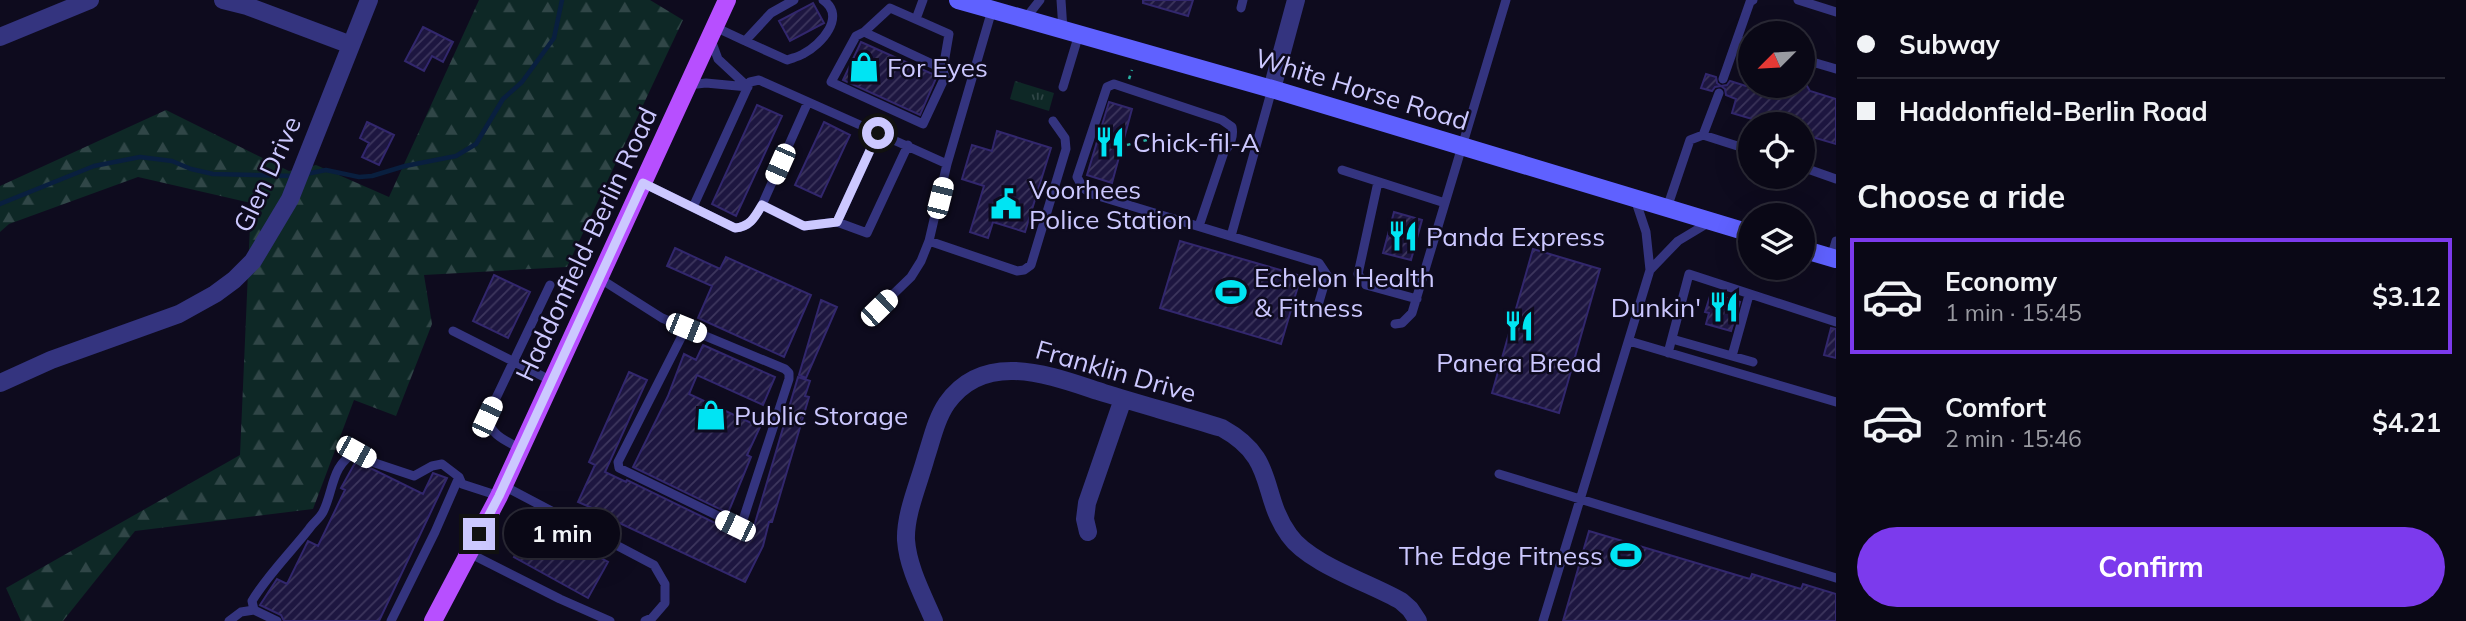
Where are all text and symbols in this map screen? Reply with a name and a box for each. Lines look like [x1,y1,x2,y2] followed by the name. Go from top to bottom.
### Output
[1738,21,1815,98] north arrow
[1738,21,1815,280] map controls
[1899,28,2000,61] text: Subway
[1251,41,1473,137] street label: White Horse Road
[847,50,881,84] shop icon: For Eyes
[887,51,988,84] place label: For Eyes
[1899,95,2208,128] text: Haddonfield-Berlin Road
[508,102,664,386] street label: Haddonfield-Berlin Road
[226,111,308,237] street label: Glen Drive
[1738,112,1815,189] button: locate
[862,117,894,149] route start
[1093,125,1127,159] restaurant icon: Chick-fil-A
[1133,126,1260,159] place label: Chick-fil-A
[762,141,799,187] car
[1029,173,1192,236] place label: Voorhees Police Station
[925,175,956,221] car
[1857,176,2065,216] text: Choose a ride
[989,187,1023,221] public building icon: Voorhees Police Station
[1738,203,1815,280] button: layers
[1386,219,1420,253] restaurant icon: Panda Express
[1426,220,1605,253] place label: Panda Express
[1254,261,1435,324] place label: Echelon Health & Fitness
[1861,265,1924,328] icon: car
[1945,265,2057,298] text: Economy
[1214,275,1248,309] sports icon: Echelon Health & Fitness
[2372,280,2441,313] text: $3.12
[857,286,902,330] car
[1707,290,1741,324] restaurant icon: Dunkin'
[1611,291,1701,324] place label: Dunkin'
[1945,298,2082,327] text: 1 min · 15:45
[1502,309,1536,343] restaurant icon: Panera Bread
[663,310,710,346] car
[1032,332,1200,410] street label: Franklin Drive
[1436,346,1602,379] place label: Panera Bread
[1861,391,1924,454] icon: car
[1945,391,2046,424] text: Comfort
[469,394,506,440] car
[694,398,728,432] shop icon: Public Storage
[734,399,908,432] place label: Public Storage
[2372,406,2441,439] text: $4.21
[1945,424,2082,453] text: 2 min · 15:46
[333,433,380,471] car
[712,507,759,545] car
[504,510,619,558] callout: 1 min
[463,518,495,550] route end
[532,519,592,548] text: 1 min
[1857,527,2445,607] button: Confirm
[1609,538,1643,572] sports icon: The Edge Fitness
[1399,539,1603,572] place label: The Edge Fitness

